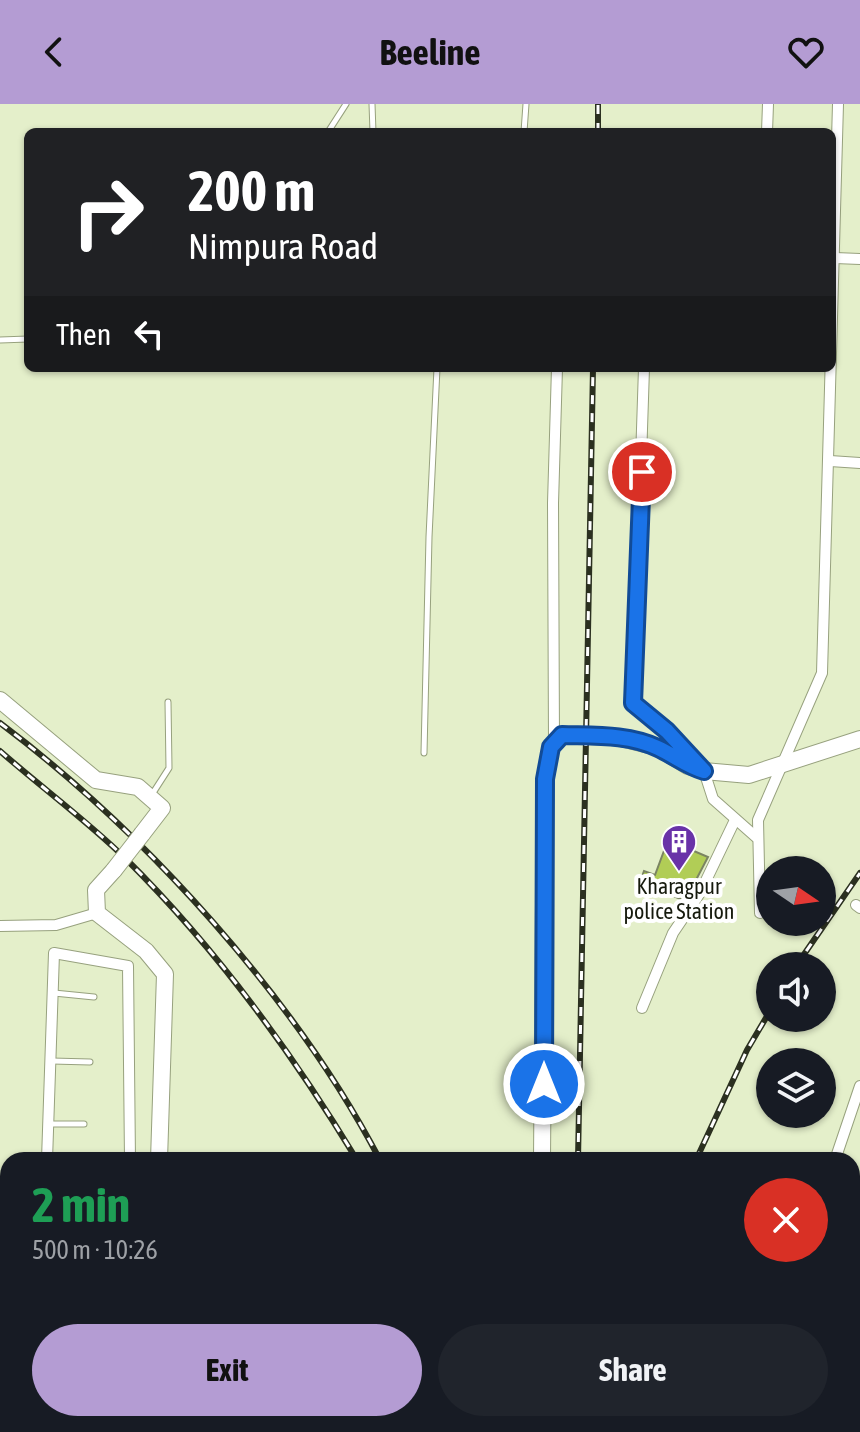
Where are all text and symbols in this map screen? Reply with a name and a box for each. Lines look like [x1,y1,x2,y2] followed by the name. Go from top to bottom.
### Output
[32,30,76,74] icon: back
[784,30,828,74] icon: heart
[379,31,481,73] text: Beeline
[188,159,315,223] text: 200 m
[56,160,160,264] icon: right
[188,225,378,267] text: Nimpura Road
[127,312,171,356] icon: left
[56,317,111,351] text: Then
[608,438,676,506] pin
[620,450,664,494] icon: arrive
[660,823,698,873] building icon: Kharagpur police Station
[756,856,836,936] north arrow
[756,856,836,1128] map controls
[623,873,735,924] place label: Kharagpur police Station
[756,952,836,1032] button: sound
[502,1042,586,1126] position arrow
[756,1048,836,1128] button: layers
[32,1177,130,1232] text: 2 min
[744,1178,828,1262] button: close
[32,1235,158,1265] text: 500 m · 10:26
[32,1324,422,1416] button: Exit
[438,1324,828,1416] button: Share

